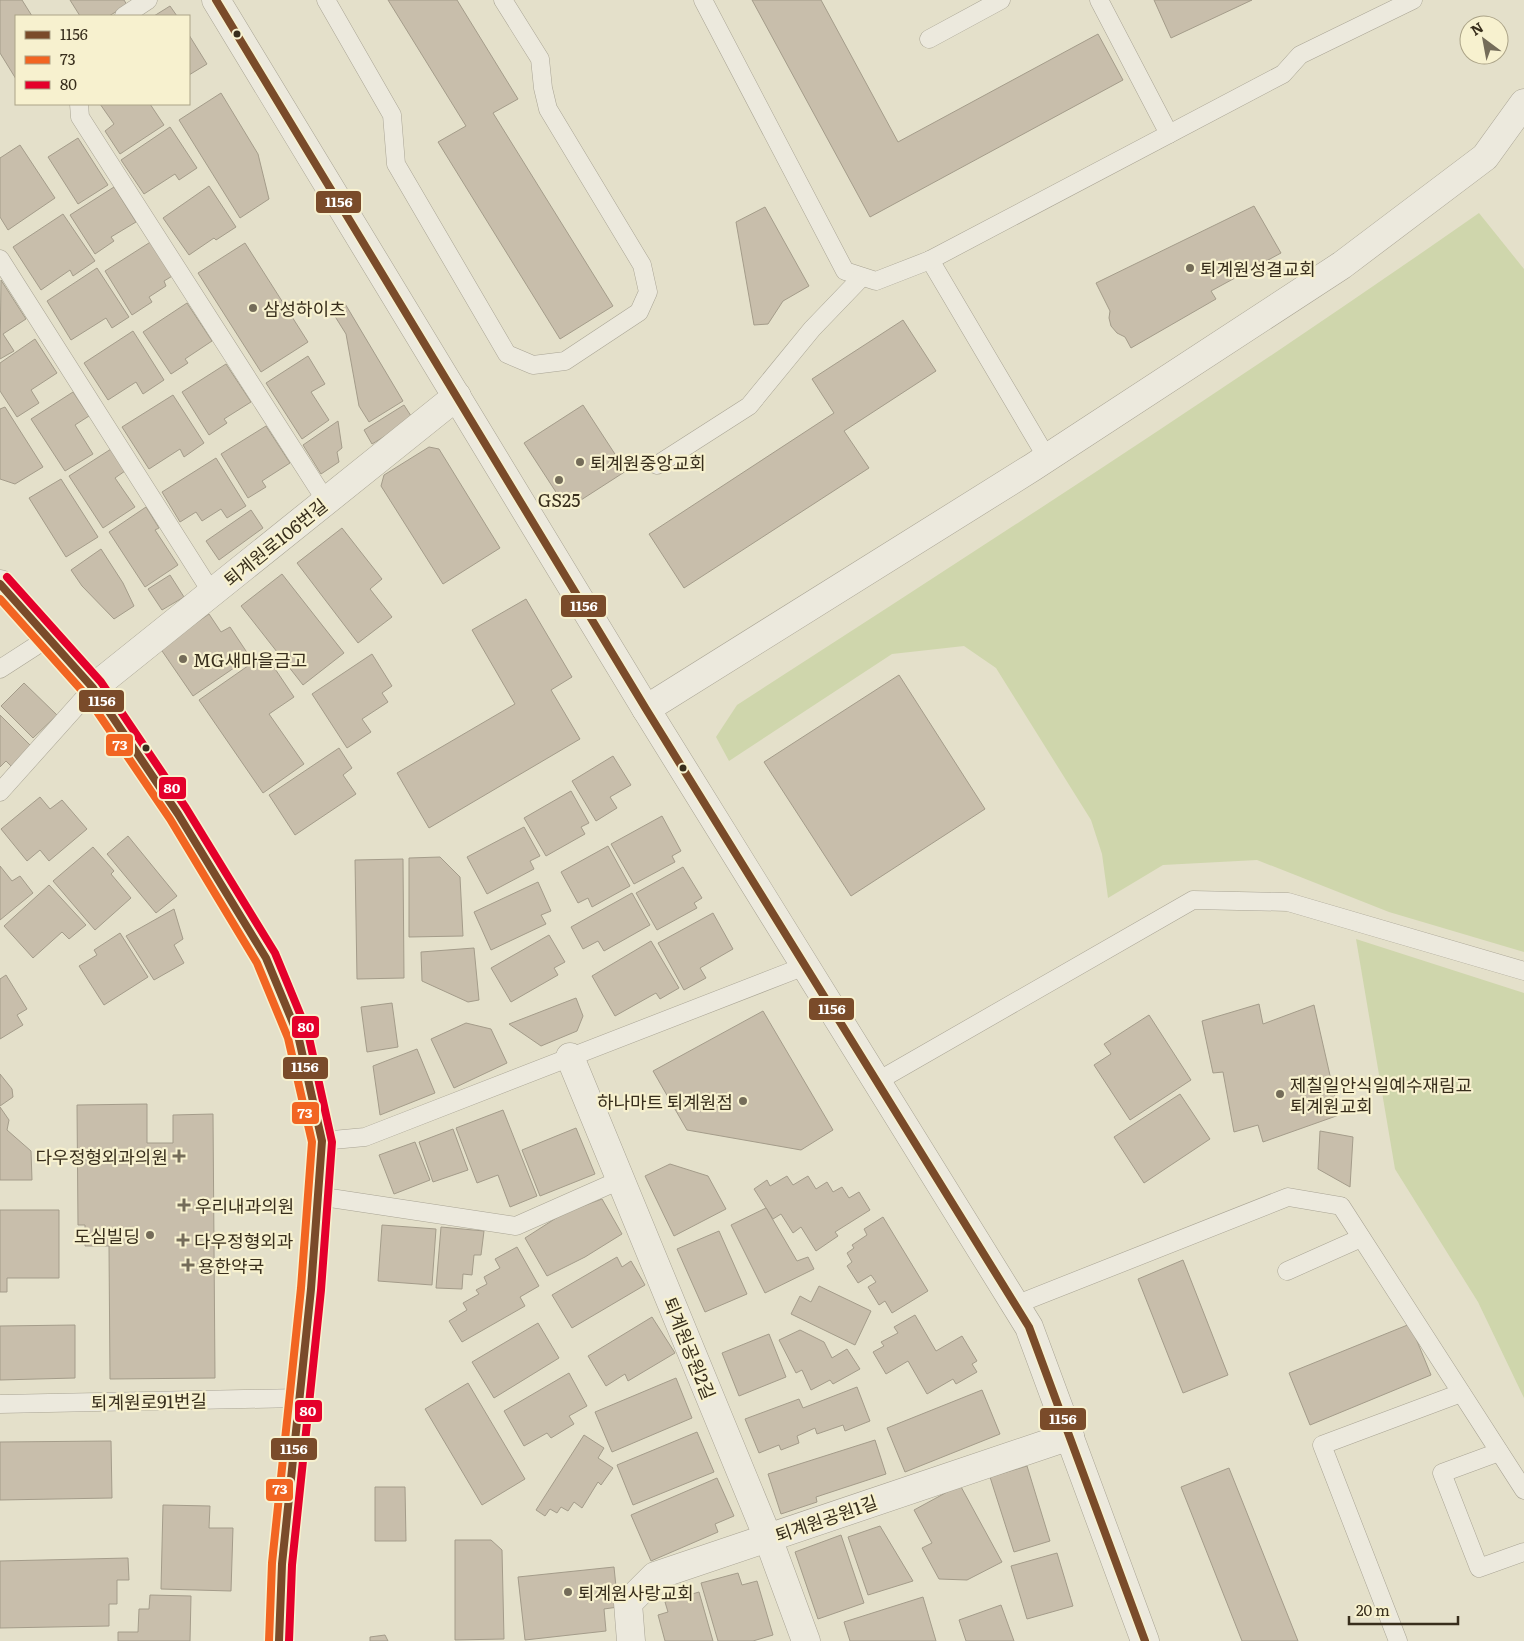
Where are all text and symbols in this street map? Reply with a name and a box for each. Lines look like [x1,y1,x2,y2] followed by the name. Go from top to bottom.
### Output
[15,15,190,105] legend
[1459,15,1509,65] north arrow
[1466,16,1487,40] text: N
[60,22,88,45] text: 1156
[232,29,242,39] unlabelled marker
[60,47,76,70] text: 73
[60,72,77,95] text: 80
[315,190,362,214] line badge: 1156
[325,191,353,211] text: 1156
[1200,255,1316,282] place label: 퇴계원성결교회
[1184,262,1196,274] marker: 퇴계원성결교회
[263,295,346,322] place label: 삼성하이츠
[247,302,259,314] marker: 삼성하이츠
[590,449,706,476] place label: 퇴계원중앙교회
[574,456,586,468] marker: 퇴계원중앙교회
[553,474,565,486] marker: GS25
[538,486,580,513] place label: GS25
[217,492,333,592] street label: 퇴계원로106번길
[560,594,607,618] line badge: 1156
[570,595,598,615] text: 1156
[193,646,307,673] place label: MG새마을금고
[177,653,189,665] marker: MG새마을금고
[78,689,125,713] line badge: 1156
[88,690,116,710] text: 1156
[105,733,134,757] line badge: 73
[112,734,128,754] text: 73
[141,743,151,753] unlabelled marker
[678,763,688,773] unlabelled marker
[158,776,187,800] line badge: 80
[164,777,181,797] text: 80
[808,997,855,1021] line badge: 1156
[818,998,846,1018] text: 1156
[291,1015,320,1039] line badge: 80
[298,1016,315,1036] text: 80
[282,1056,329,1080] line badge: 1156
[291,1056,319,1076] text: 1156
[1290,1071,1472,1119] place label: 제칠일안식일예수재림교 퇴계원교회
[597,1088,733,1115] place label: 하나마트 퇴계원점
[1274,1088,1286,1100] marker: 제칠일안식일예수재림교 퇴계원교회
[737,1095,749,1107] marker: 하나마트 퇴계원점
[291,1101,320,1125] line badge: 73
[297,1102,313,1122] text: 73
[36,1143,168,1170] place label: 다우정형외과의원
[172,1149,186,1163] marker: 다우정형외과의원
[195,1192,294,1219] place label: 우리내과의원
[177,1198,191,1212] marker: 우리내과의원
[74,1222,140,1249] place label: 도심빌딩
[194,1227,294,1254] place label: 다우정형외과
[144,1229,156,1241] marker: 도심빌딩
[176,1233,190,1247] marker: 다우정형외과
[198,1252,264,1279] place label: 용한약국
[182,1259,194,1271] marker: 용한약국
[657,1293,723,1403] street label: 퇴계원공원2길
[91,1386,207,1416] street label: 퇴계원로91번길
[294,1399,323,1423] line badge: 80
[300,1400,317,1420] text: 80
[1039,1407,1087,1431] line badge: 1156
[1049,1408,1077,1428] text: 1156
[270,1437,318,1461] line badge: 1156
[280,1438,308,1458] text: 1156
[265,1478,294,1502] line badge: 73
[272,1478,288,1498] text: 73
[771,1488,881,1548] street label: 퇴계원공원1길
[578,1579,694,1606] place label: 퇴계원사랑교회
[562,1586,574,1598] marker: 퇴계원사랑교회
[1349,1594,1458,1626] scale bar
[1356,1598,1390,1621] text: 20 m

